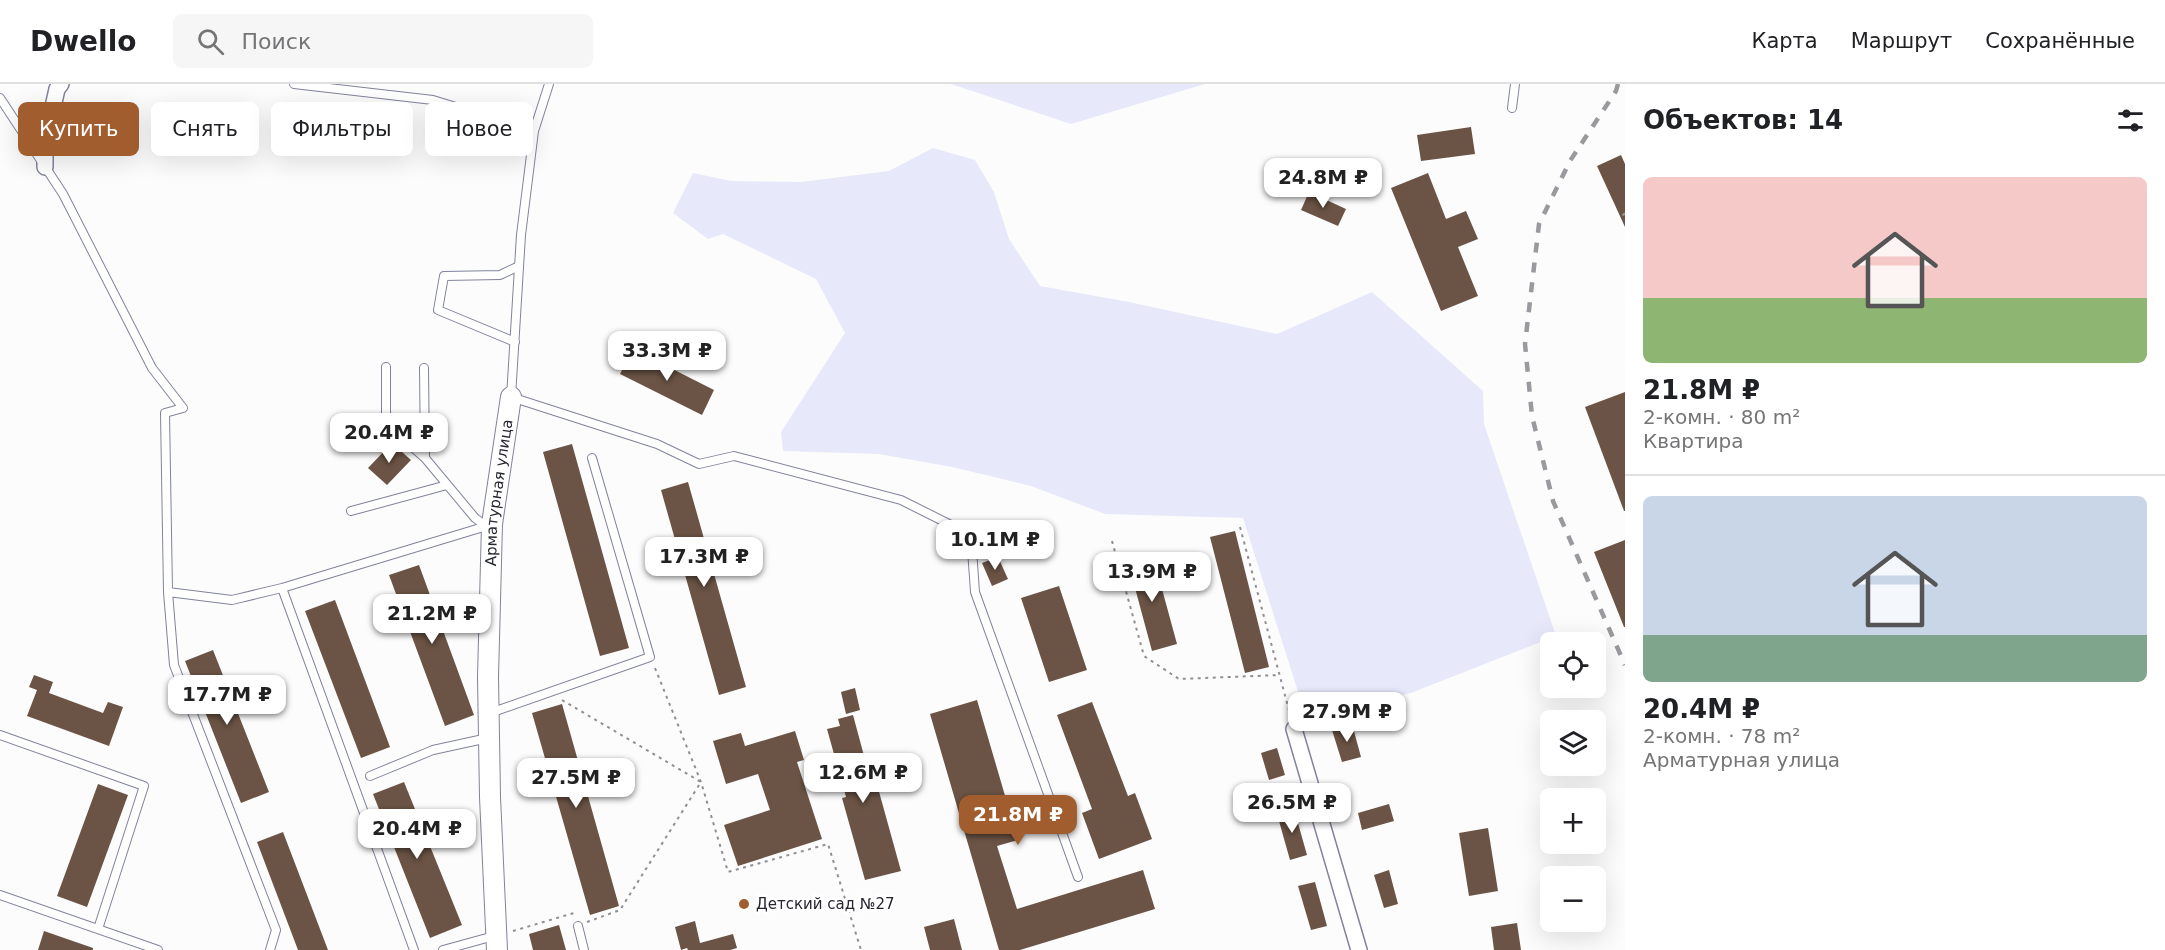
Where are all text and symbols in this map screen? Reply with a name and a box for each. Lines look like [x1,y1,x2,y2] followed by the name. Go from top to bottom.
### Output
[173,14,593,68] search box
[30,25,137,58] text: Dwello
[194,25,227,58] icon: search
[242,29,311,54] text: Поиск
[1752,29,1818,53] text: Карта
[1851,29,1952,53] text: Маршрут
[1985,29,2135,53] text: Сохранённые
[18,102,139,156] chip: Купить
[151,102,259,156] chip: Снять
[271,102,413,156] chip: Фильтры
[425,102,533,156] chip: Новое
[2114,104,2147,137] icon: filters
[1643,105,1843,135] text: Объектов: 14
[1268,158,1378,209] pin: 24.8M ₽
[1278,165,1368,189] text: 24.8M ₽
[1841,216,1949,324] icon: home
[612,331,722,382] pin: 33.3M ₽
[622,338,712,362] text: 33.3M ₽
[1643,375,1760,405] text: 21.8M ₽
[1643,405,1800,429] text: 2-комн. · 80 m²
[334,413,444,464] pin: 20.4M ₽
[482,418,517,566] street label: Арматурная улица
[344,420,434,444] text: 20.4M ₽
[1643,429,1744,453] text: Квартира
[940,520,1050,571] pin: 10.1M ₽
[950,527,1040,551] text: 10.1M ₽
[1841,535,1949,643] icon: home
[649,537,759,588] pin: 17.3M ₽
[659,544,749,568] text: 17.3M ₽
[1097,552,1207,603] pin: 13.9M ₽
[1107,559,1197,583] text: 13.9M ₽
[377,594,487,645] pin: 21.2M ₽
[387,601,477,625] text: 21.2M ₽
[1540,632,1606,932] map controls
[1540,632,1606,698] button: locate
[172,675,282,726] pin: 17.7M ₽
[182,682,272,706] text: 17.7M ₽
[1292,692,1402,743] pin: 27.9M ₽
[1643,694,1760,724] text: 20.4M ₽
[1302,699,1392,723] text: 27.9M ₽
[1540,710,1606,776] button: layers
[1643,724,1800,748] text: 2-комн. · 78 m²
[1643,748,1840,772] text: Арматурная улица
[808,753,918,804] pin: 12.6M ₽
[521,758,631,809] pin: 27.5M ₽
[818,760,908,784] text: 12.6M ₽
[531,765,621,789] text: 27.5M ₽
[1237,783,1347,834] pin: 26.5M ₽
[1540,788,1606,854] button: +
[1247,790,1337,814] text: 26.5M ₽
[963,795,1073,846] pin: 21.8M ₽
[973,802,1063,826] text: 21.8M ₽
[362,809,472,860] pin: 20.4M ₽
[372,816,462,840] text: 20.4M ₽
[1540,866,1606,932] button: −
[756,895,895,913] place label: Детский сад №27
[737,897,751,911] marker: Детский сад №27

